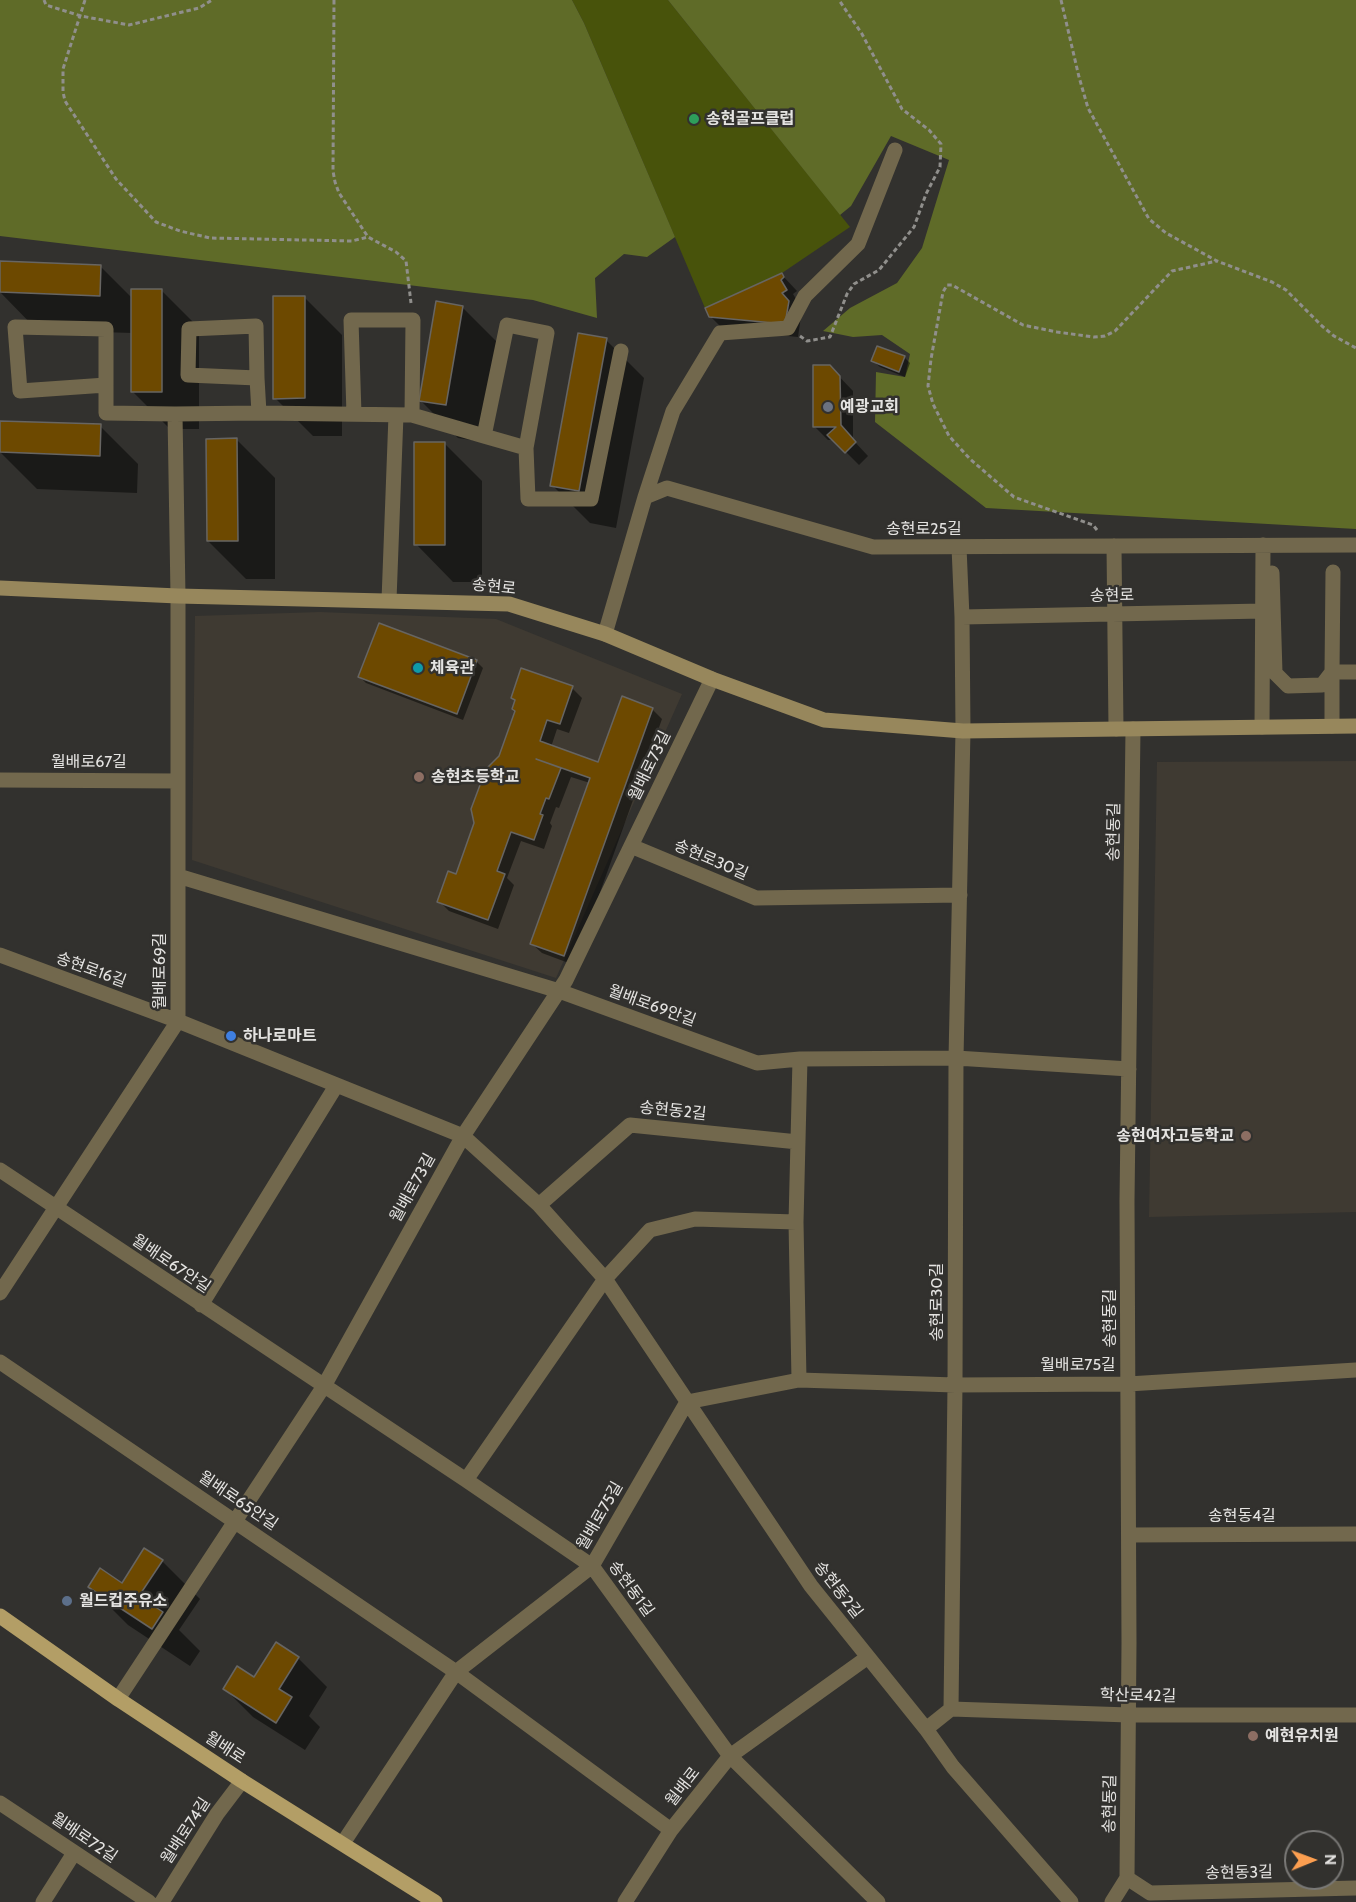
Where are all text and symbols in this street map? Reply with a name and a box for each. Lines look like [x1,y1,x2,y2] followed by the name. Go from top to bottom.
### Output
[706,109,794,129] place label: 송현골프클럽
[687,112,701,126] marker: 송현골프클럽
[840,397,899,417] place label: 예광교회
[821,400,835,414] marker: 예광교회
[886,519,962,539] street label: 송현로25길
[471,575,517,599] street label: 송현로
[1090,586,1134,606] street label: 송현로
[430,658,474,678] place label: 체육관
[411,661,425,675] marker: 체육관
[625,728,675,804] street label: 월배로73길
[51,752,127,772] street label: 월배로67길
[431,767,519,787] place label: 송현초등학교
[412,770,426,784] marker: 송현초등학교
[1104,802,1124,862] street label: 송현동길
[671,836,751,884] street label: 송현로30길
[150,932,170,1010] street label: 월배로69길
[53,948,129,992] street label: 송현로16길
[606,981,698,1031] street label: 월배로69안길
[243,1026,317,1046] place label: 하나로마트
[224,1029,238,1043] marker: 하나로마트
[639,1098,707,1124] street label: 송현동2길
[1116,1126,1234,1146] place label: 송현여자고등학교
[1239,1129,1253,1143] marker: 송현여자고등학교
[386,1150,440,1226] street label: 월배로73길
[128,1231,214,1297] street label: 월배로67안길
[927,1263,947,1341] street label: 송현로30길
[1100,1289,1120,1347] street label: 송현동길
[1040,1355,1116,1375] street label: 월배로75길
[195,1468,281,1534] street label: 월배로65안길
[573,1478,627,1554] street label: 월배로75길
[1208,1506,1276,1526] street label: 송현동4길
[604,1557,658,1621] street label: 송현동1길
[810,1558,866,1622] street label: 송현동2길
[79,1591,167,1611] place label: 월드컵주유소
[60,1594,74,1608] marker: 월드컵주유소
[1100,1686,1176,1706] street label: 학산로42길
[1265,1726,1339,1746] place label: 예현유치원
[201,1728,249,1768] street label: 월배로
[1246,1729,1260,1743] marker: 예현유치원
[662,1764,704,1810] street label: 월배로
[1100,1774,1120,1834] street label: 송현동길
[157,1794,215,1868] street label: 월배로74길
[47,1809,121,1867] street label: 월배로72길
[1284,1830,1344,1890] north arrow
[1321,1854,1340,1866] text: N
[1205,1863,1273,1883] street label: 송현동3길

